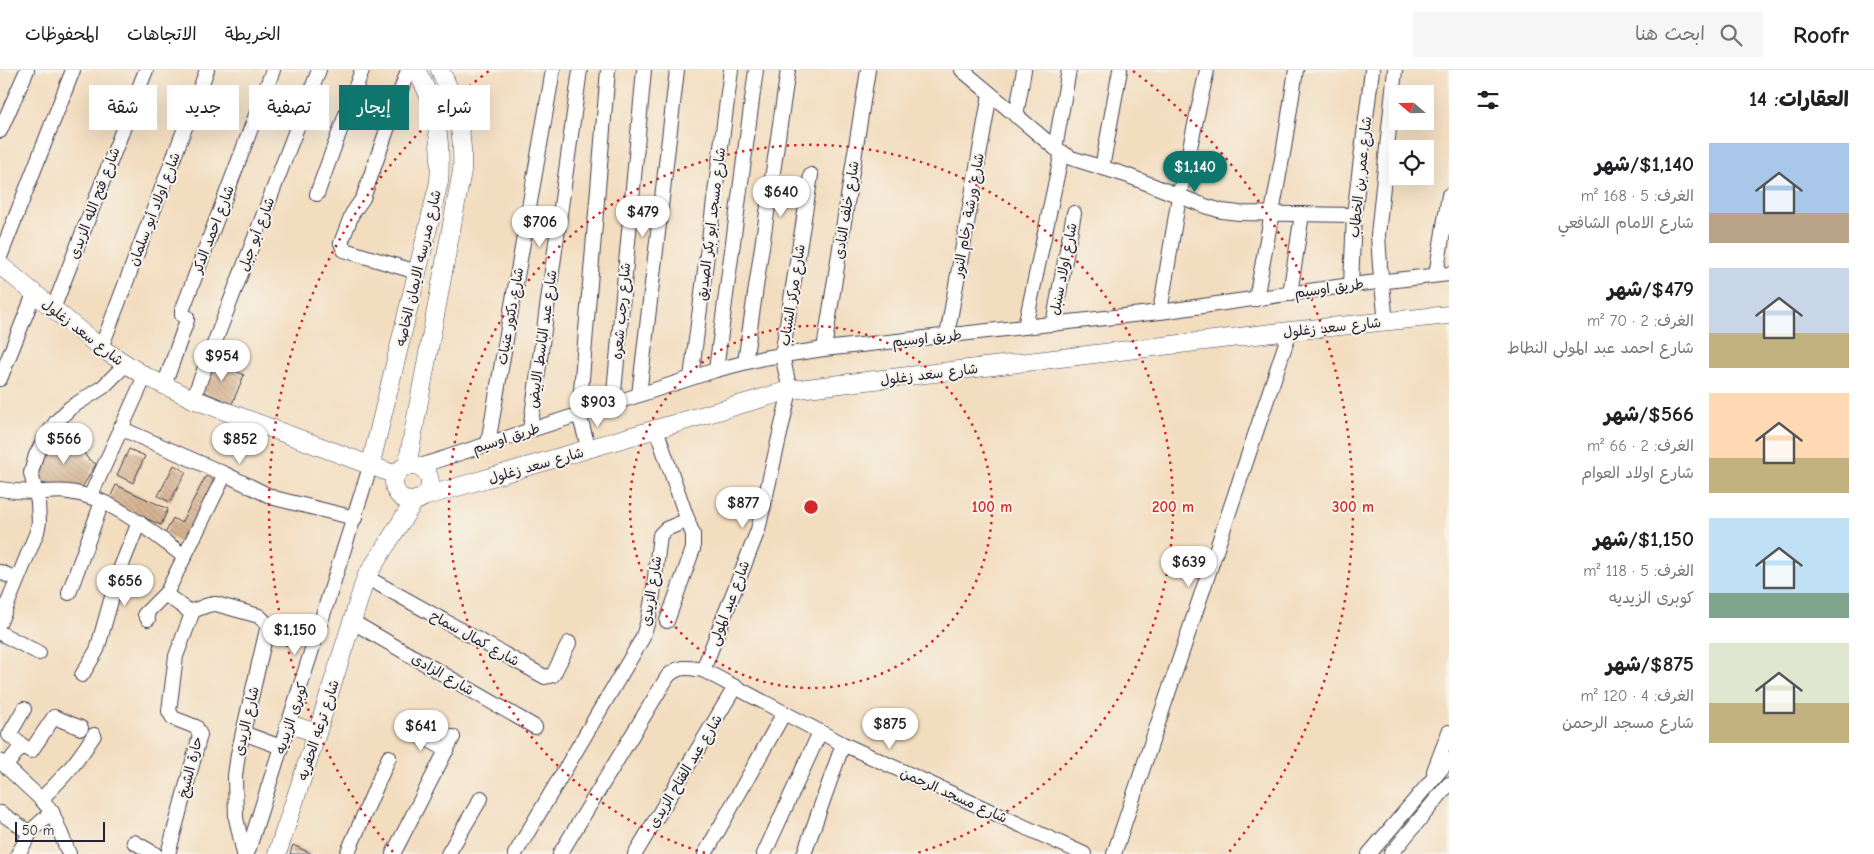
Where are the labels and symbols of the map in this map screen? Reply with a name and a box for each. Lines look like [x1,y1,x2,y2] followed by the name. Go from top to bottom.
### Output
[1389,85,1434,130] north arrow
[1346,116,1376,239] street label: شارع عمر بن الخطاب
[65,145,124,262] street label: شارع فتح الله الزيدى
[694,146,730,302] street label: شارع مسجد ابو بكر الصديق
[125,150,185,269] street label: شارع اولاد أبو سلمان
[1154,150,1236,193] pin: $1,140
[949,152,990,280] street label: شارع ورشة رخام النور
[830,160,864,261] street label: شارع خلف النادى
[751,176,811,218] pin: $640
[189,183,239,277] street label: شارع احمد الدكر
[392,188,446,348] street label: شارع مدرسه الايمان الخاصه
[235,195,279,274] street label: شارع أبو جبل
[613,196,673,238] pin: $479
[510,206,570,248] pin: $706
[1046,221,1082,317] street label: شارع اولاد سنبل
[776,243,810,347] street label: شارع مركز الشباب
[609,262,635,360] street label: شارع رجب شعره
[494,266,528,366] street label: شارع دكتور عنيات
[524,269,562,409] street label: شارع عبد الباسط الابيض
[1293,275,1365,304] street label: طريق اوسيم
[38,295,127,370] street label: شارع سعد زغلول
[1282,314,1382,342] street label: شارع سعد زغلول
[891,326,963,353] street label: طريق اوسيم
[192,340,252,382] pin: $954
[879,360,979,390] street label: شارع سعد زغلول
[568,386,628,428] pin: $903
[470,420,543,459] street label: طريق اوسيم
[34,422,94,465] pin: $566
[210,422,270,465] pin: $852
[486,444,586,488] street label: شارع سعد زغلول
[713,486,773,529] pin: $877
[802,498,820,516] centre of rings
[972,498,1012,516] text: 100 m
[1152,498,1194,516] text: 200 m
[1332,498,1374,516] text: 300 m
[1159,546,1219,588] pin: $639
[638,555,666,628] street label: شارع الزيدى
[705,558,754,648] street label: شارع عبد المولى
[95,564,155,607] pin: $656
[427,607,522,671] street label: شارع كمال سماح
[254,614,336,656] pin: $1,150
[408,650,477,700] street label: شارع الزادى
[294,678,344,783] street label: شارع ترعه الحفريه
[272,680,312,756] street label: كوبرى الزيديه
[230,685,264,758] street label: شارع الزيدى
[860,708,920,750] pin: $875
[391,710,451,752] pin: $641
[645,712,727,831] street label: شارع عبد الفتاح الزيدى
[175,735,207,800] street label: حارة الشيخ
[897,764,1010,828] street label: شارع مسجد الرحمن
[15,819,105,842] scale bar

